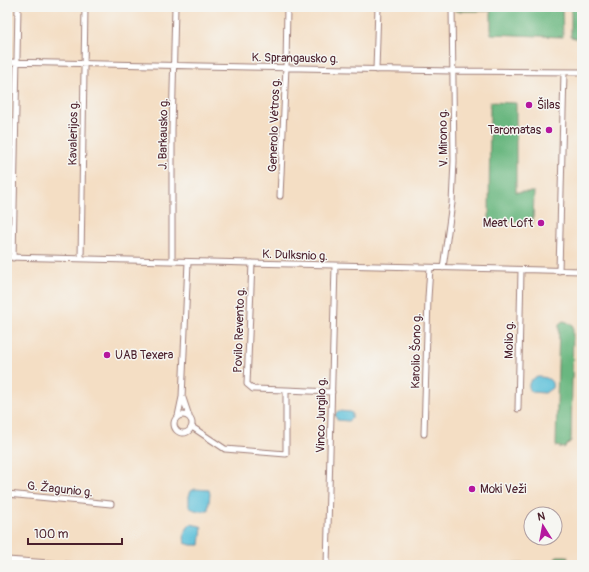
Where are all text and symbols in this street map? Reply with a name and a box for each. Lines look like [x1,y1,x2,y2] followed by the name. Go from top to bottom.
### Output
[251,50,339,67] street label: K. Sprangausko g.
[265,78,284,172] street label: Generolo Vėtros g.
[537,97,561,113] place label: Šilas
[155,98,172,170] street label: J. Barkausko g.
[65,100,82,166] street label: Kavalerijos g.
[524,100,534,110] marker: Šilas
[435,109,452,167] street label: V. Mirono g.
[488,123,542,138] place label: Taromatas
[544,125,554,135] marker: Taromatas
[483,216,533,231] place label: Meat Loft
[536,218,546,228] marker: Meat Loft
[262,247,328,264] street label: K. Dulksnio g.
[231,287,248,373] street label: Povilo Revento g.
[407,313,425,389] street label: Karolio Šono g.
[502,321,517,359] street label: Molio g.
[115,348,174,363] place label: UAB Texera
[102,350,112,360] marker: UAB Texera
[313,377,330,453] street label: Vinco Jurgilo g.
[26,478,94,500] street label: G. Žagunio g.
[480,482,526,497] place label: Moki Veži
[467,484,477,494] marker: Moki Veži
[523,506,563,546] north arrow
[536,509,547,524] text: N
[28,520,122,546] scale bar
[34,527,69,542] text: 100 m

